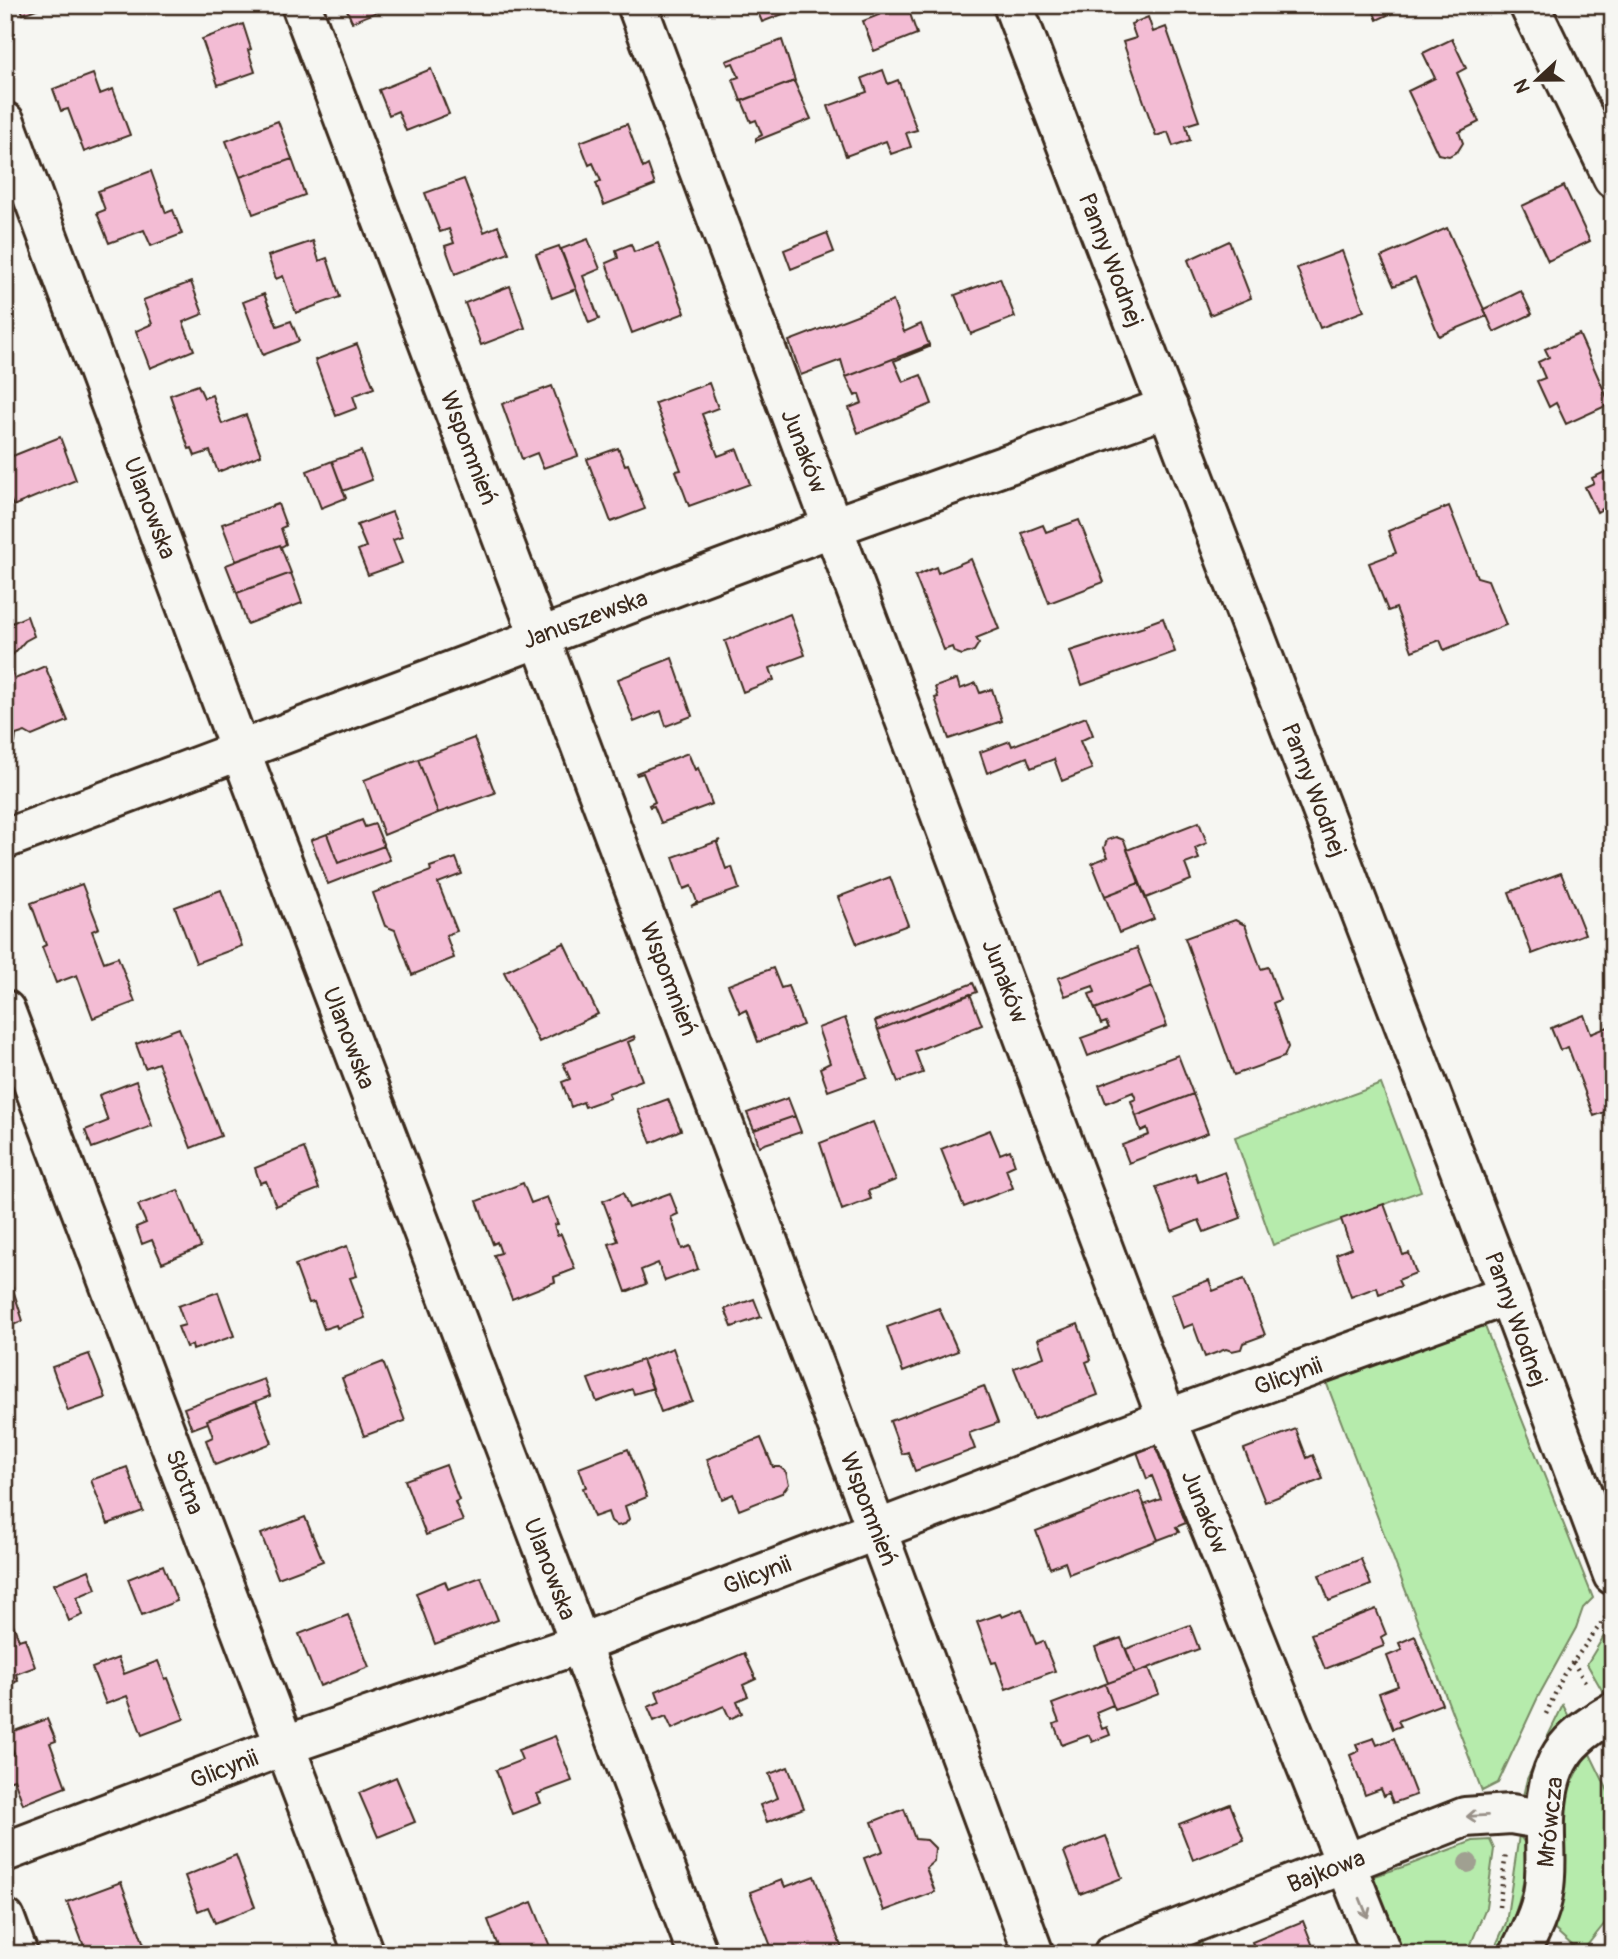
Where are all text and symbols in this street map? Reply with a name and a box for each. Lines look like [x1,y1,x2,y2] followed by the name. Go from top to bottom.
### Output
[1502,46,1572,116] north arrow
[1509,75,1536,96] text: N
[1072,189,1149,331] street label: Panny Wodnej
[434,387,503,509] street label: Wspomnień
[774,405,833,497] street label: Junaków
[117,453,182,563] street label: Ulanowska
[519,583,652,655] street label: Januszewska
[1275,719,1352,861] street label: Panny Wodnej
[634,918,703,1040] street label: Wspomnień
[975,935,1034,1027] street label: Junaków
[316,983,381,1093] street label: Ulanowska
[1478,1248,1553,1390] street label: Panny Wodnej
[1250,1351,1326,1402] street label: Glicynii
[159,1446,210,1519] street label: Słotna
[834,1448,903,1570] street label: Wspomnień
[1175,1466,1234,1558] street label: Junaków
[517,1514,582,1624] street label: Ulanowska
[719,1549,795,1602] street label: Glicynii
[186,1743,262,1796] street label: Glicynii
[1531,1775,1570,1869] street label: Mrówcza
[1466,1810,1489,1823] one-way arrow
[1283,1843,1369,1899] street label: Bajkowa
[1358,1897,1371,1919] one-way arrow

